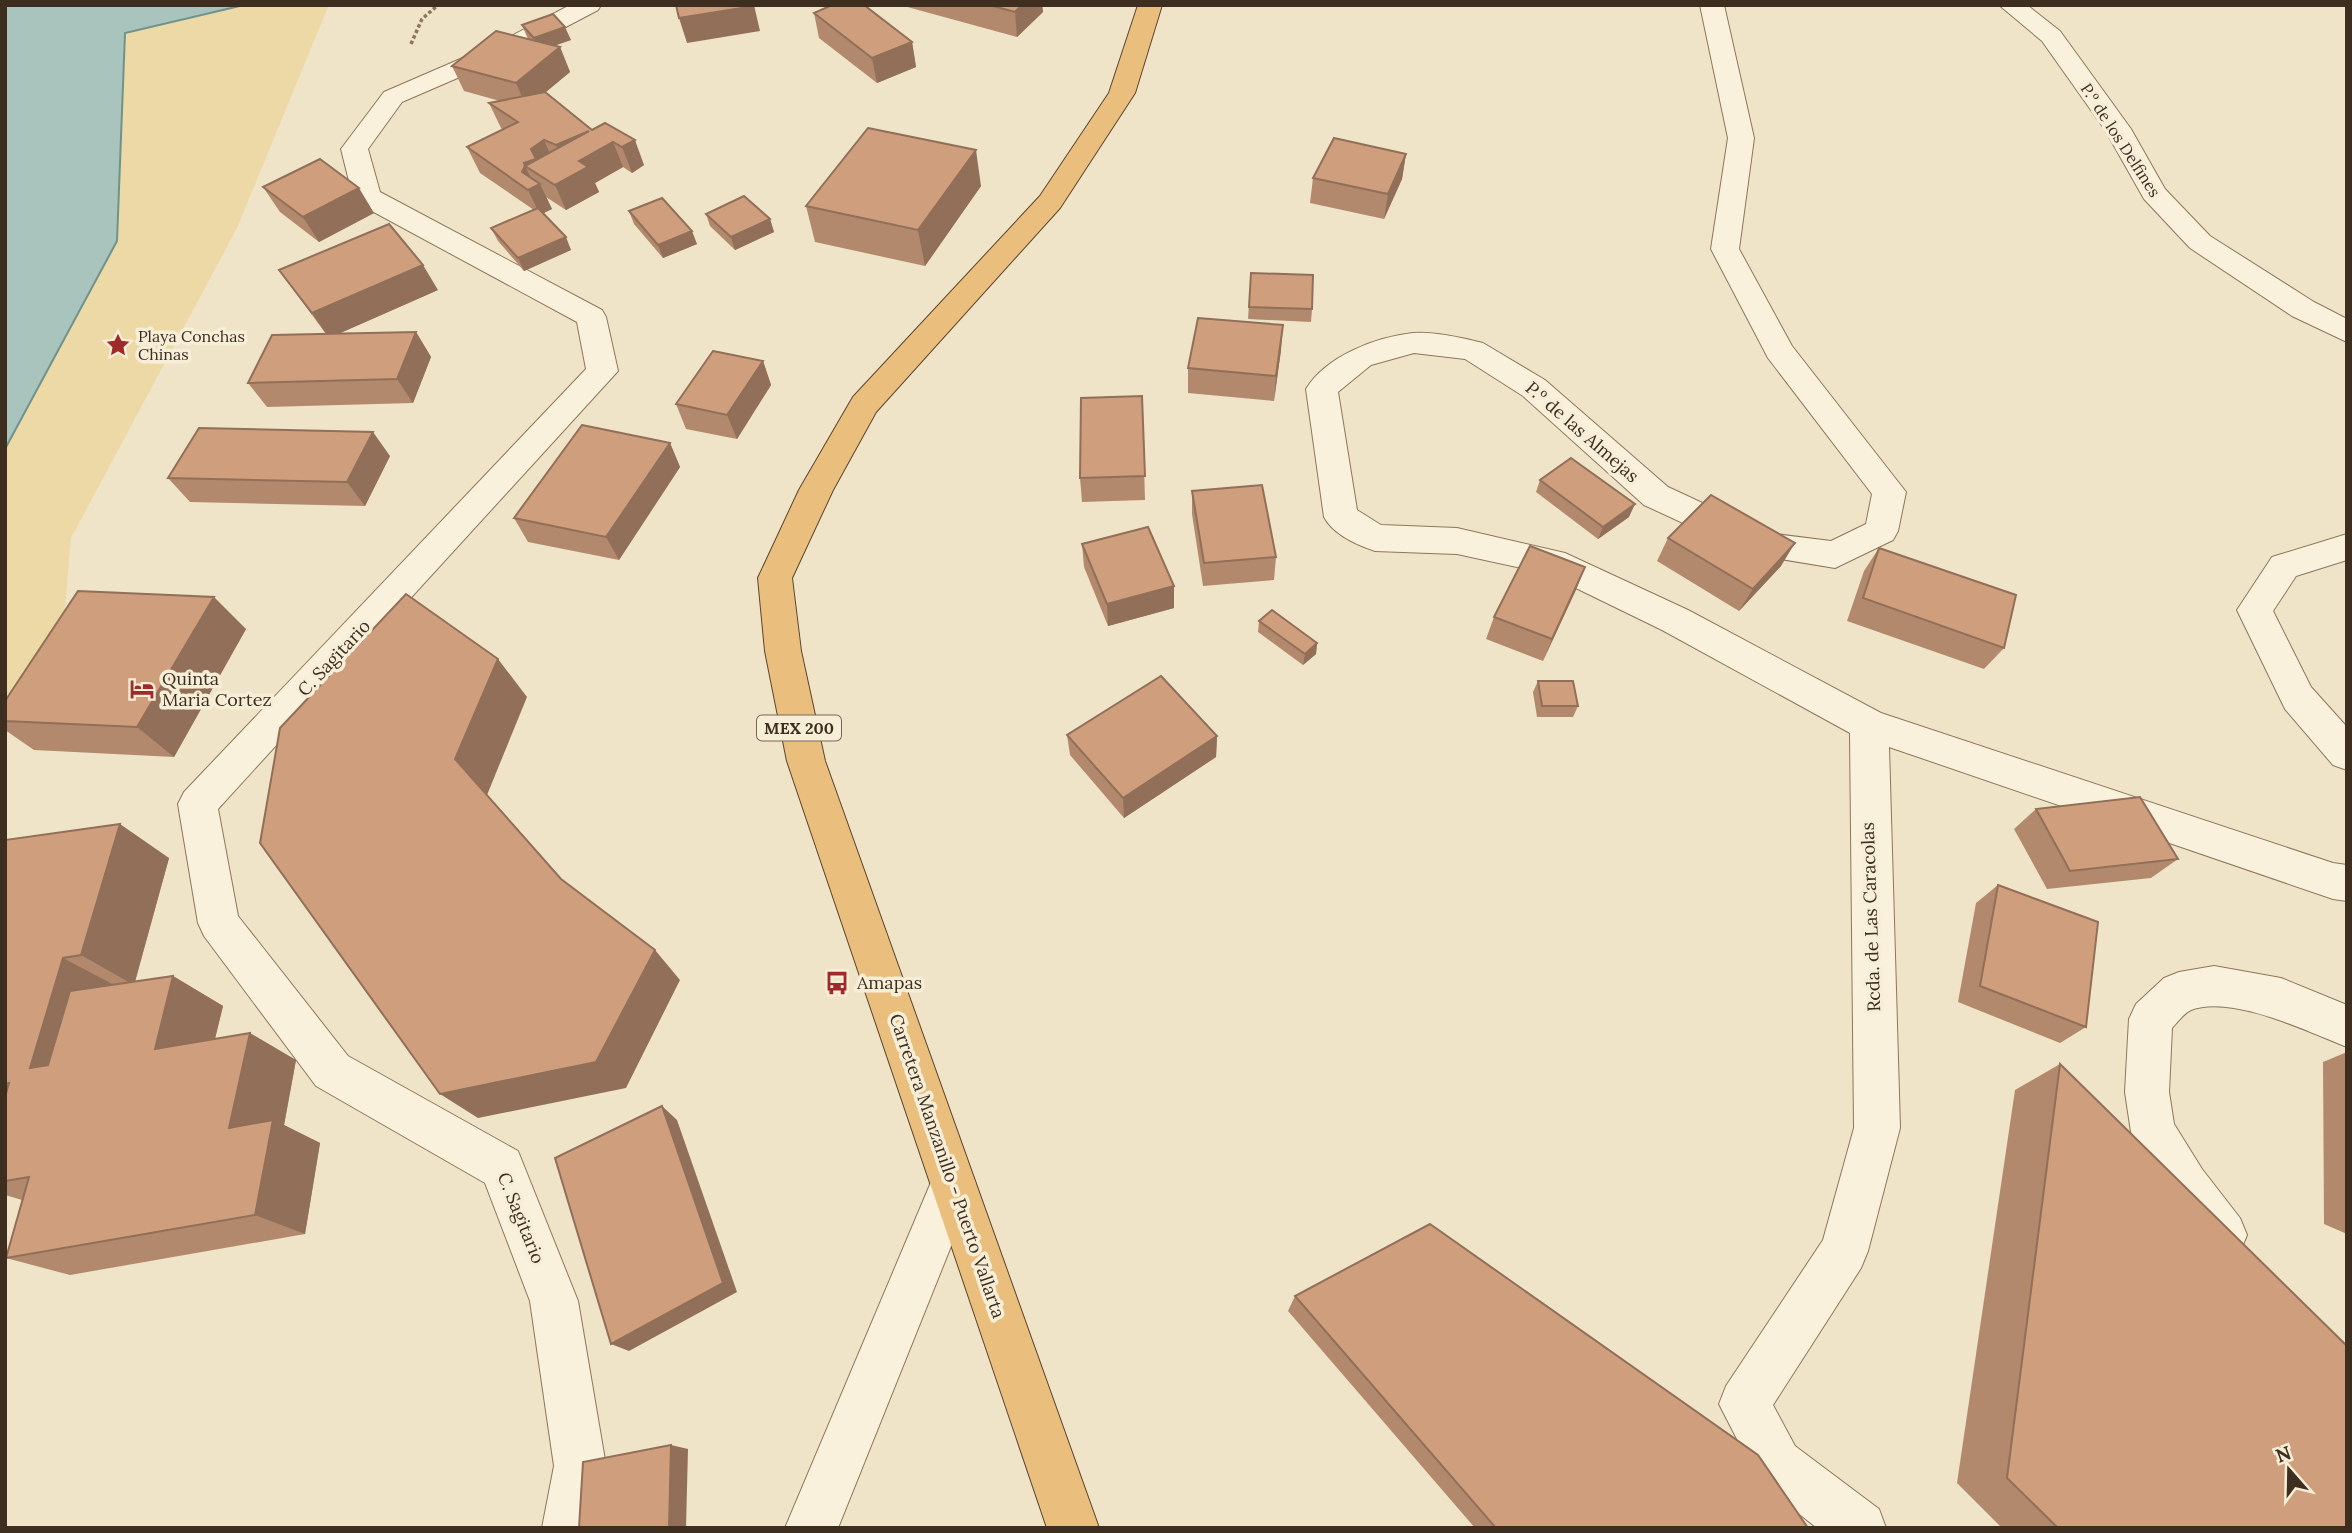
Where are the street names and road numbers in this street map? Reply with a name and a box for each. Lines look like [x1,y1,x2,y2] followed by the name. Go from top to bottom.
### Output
[2077,79,2165,201] street label: P.º de los Delfines
[1521,376,1644,487] street label: P.º de las Almejas
[292,614,375,701] street label: C. Sagitario
[757,716,841,740] road number: MEX 200
[1856,822,1885,1012] street label: Rcda. de Las Caracolas
[884,1011,1011,1321] street label: Carretera Manzanillo - Puerto Vallarta
[493,1169,550,1267] street label: C. Sagitario

